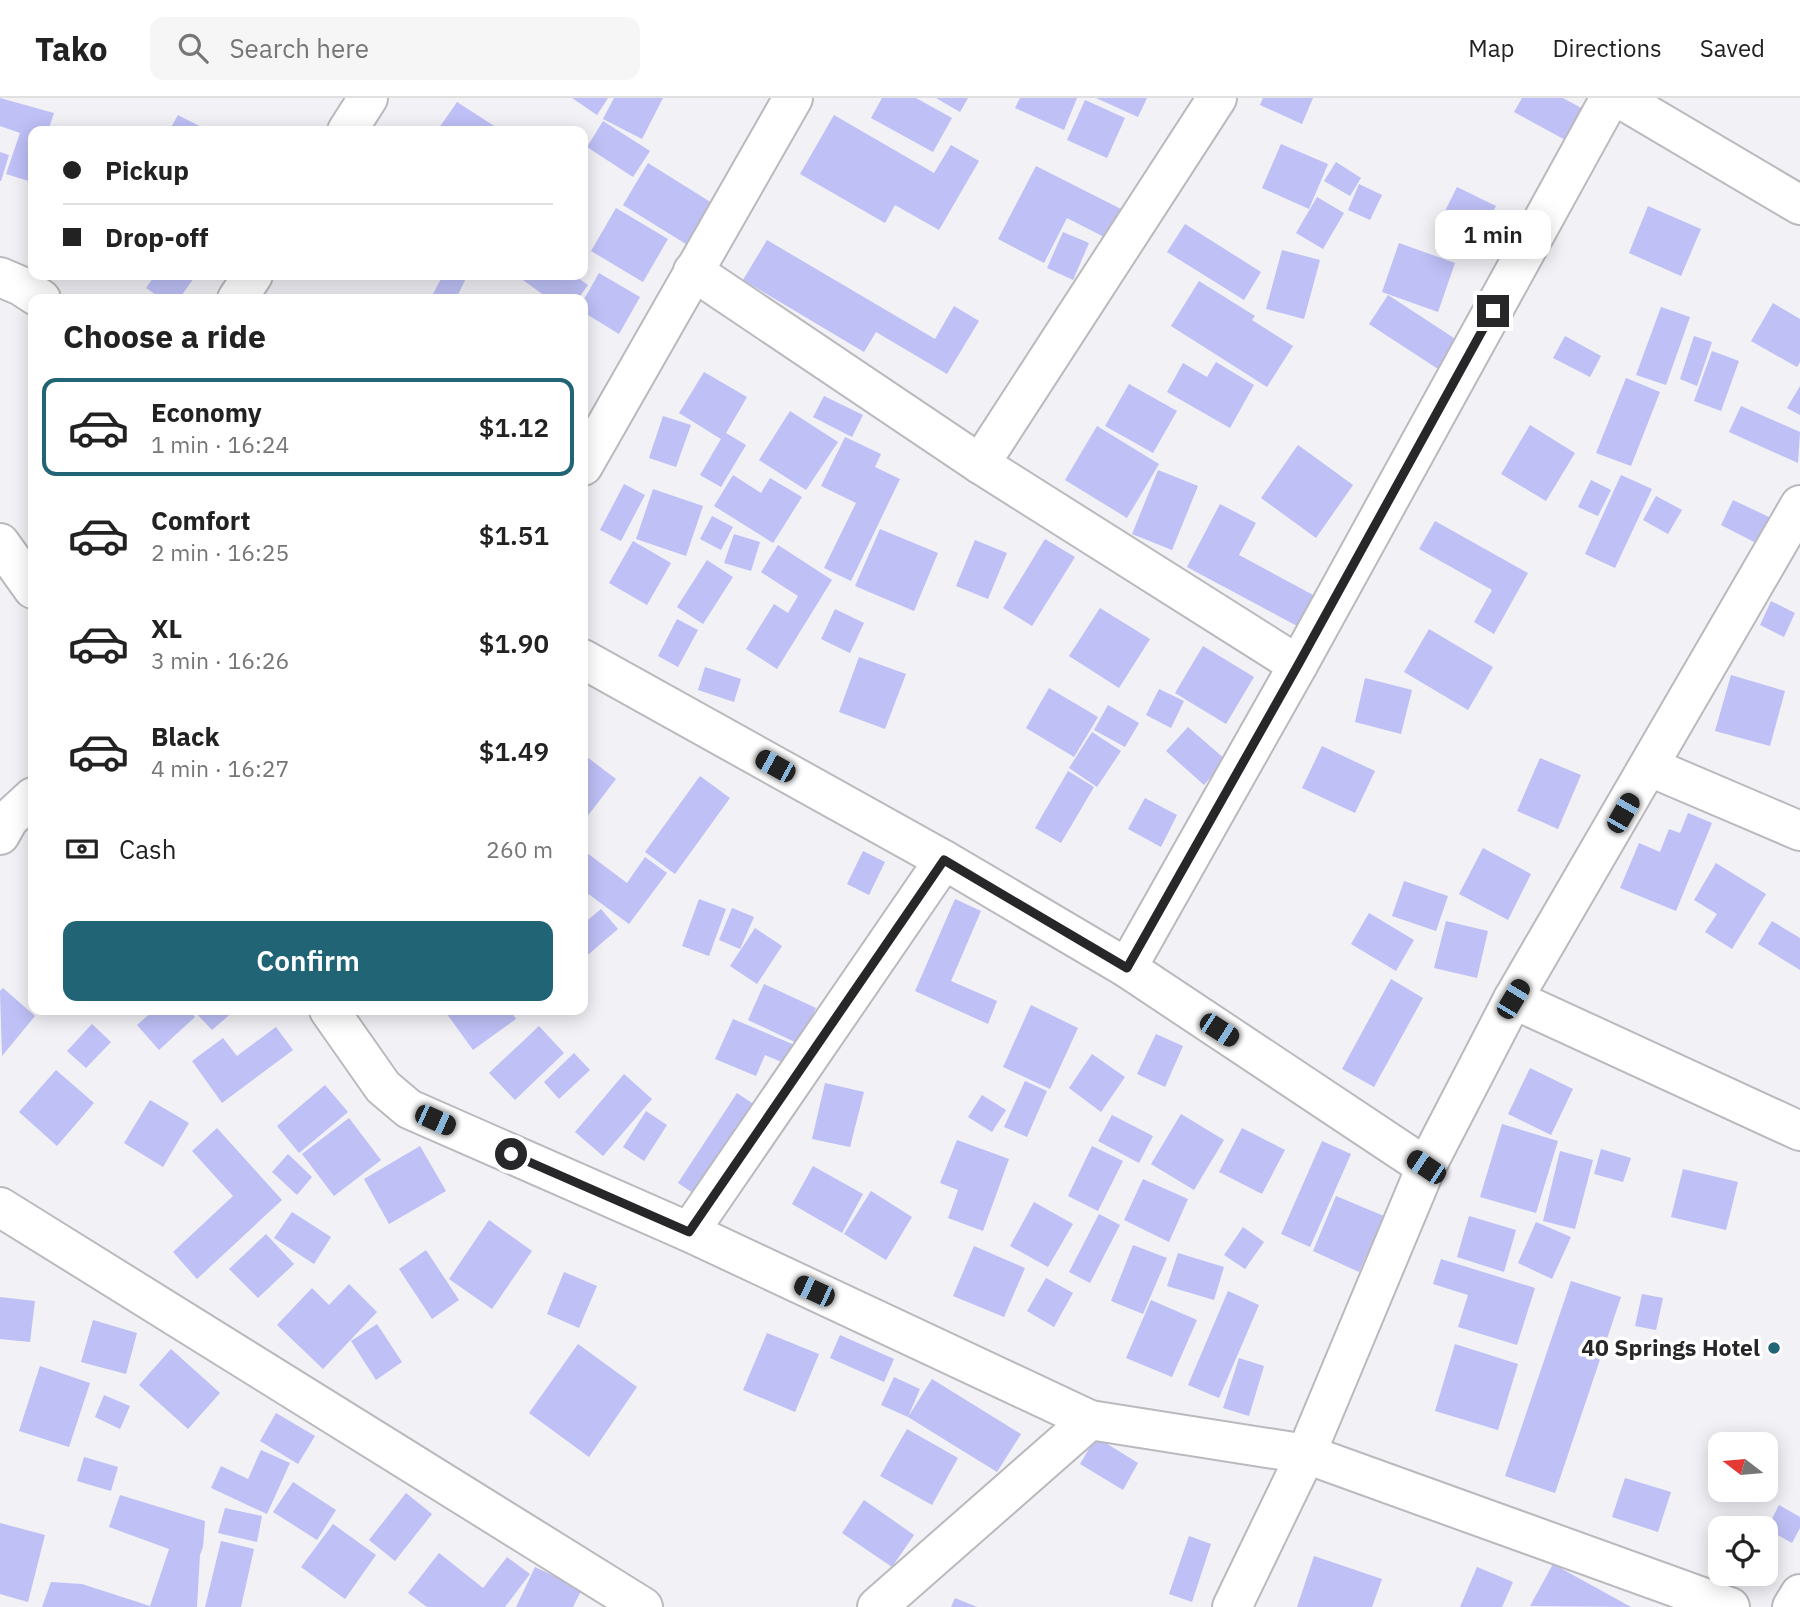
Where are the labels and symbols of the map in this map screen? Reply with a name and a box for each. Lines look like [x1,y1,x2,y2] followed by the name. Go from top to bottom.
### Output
[1435,209,1551,258] callout: 1 min
[1477,295,1509,327] route end
[752,747,799,785] car
[1604,790,1643,836] car
[1494,976,1533,1022] car
[1196,1010,1243,1050] car
[412,1102,459,1138] car
[495,1138,527,1170] route start
[1403,1147,1450,1187] car
[791,1273,838,1309] car
[1581,1332,1760,1362] place label: 40 Springs Hotel
[1766,1340,1782,1356] marker: 40 Springs Hotel
[1708,1432,1778,1502] north arrow

